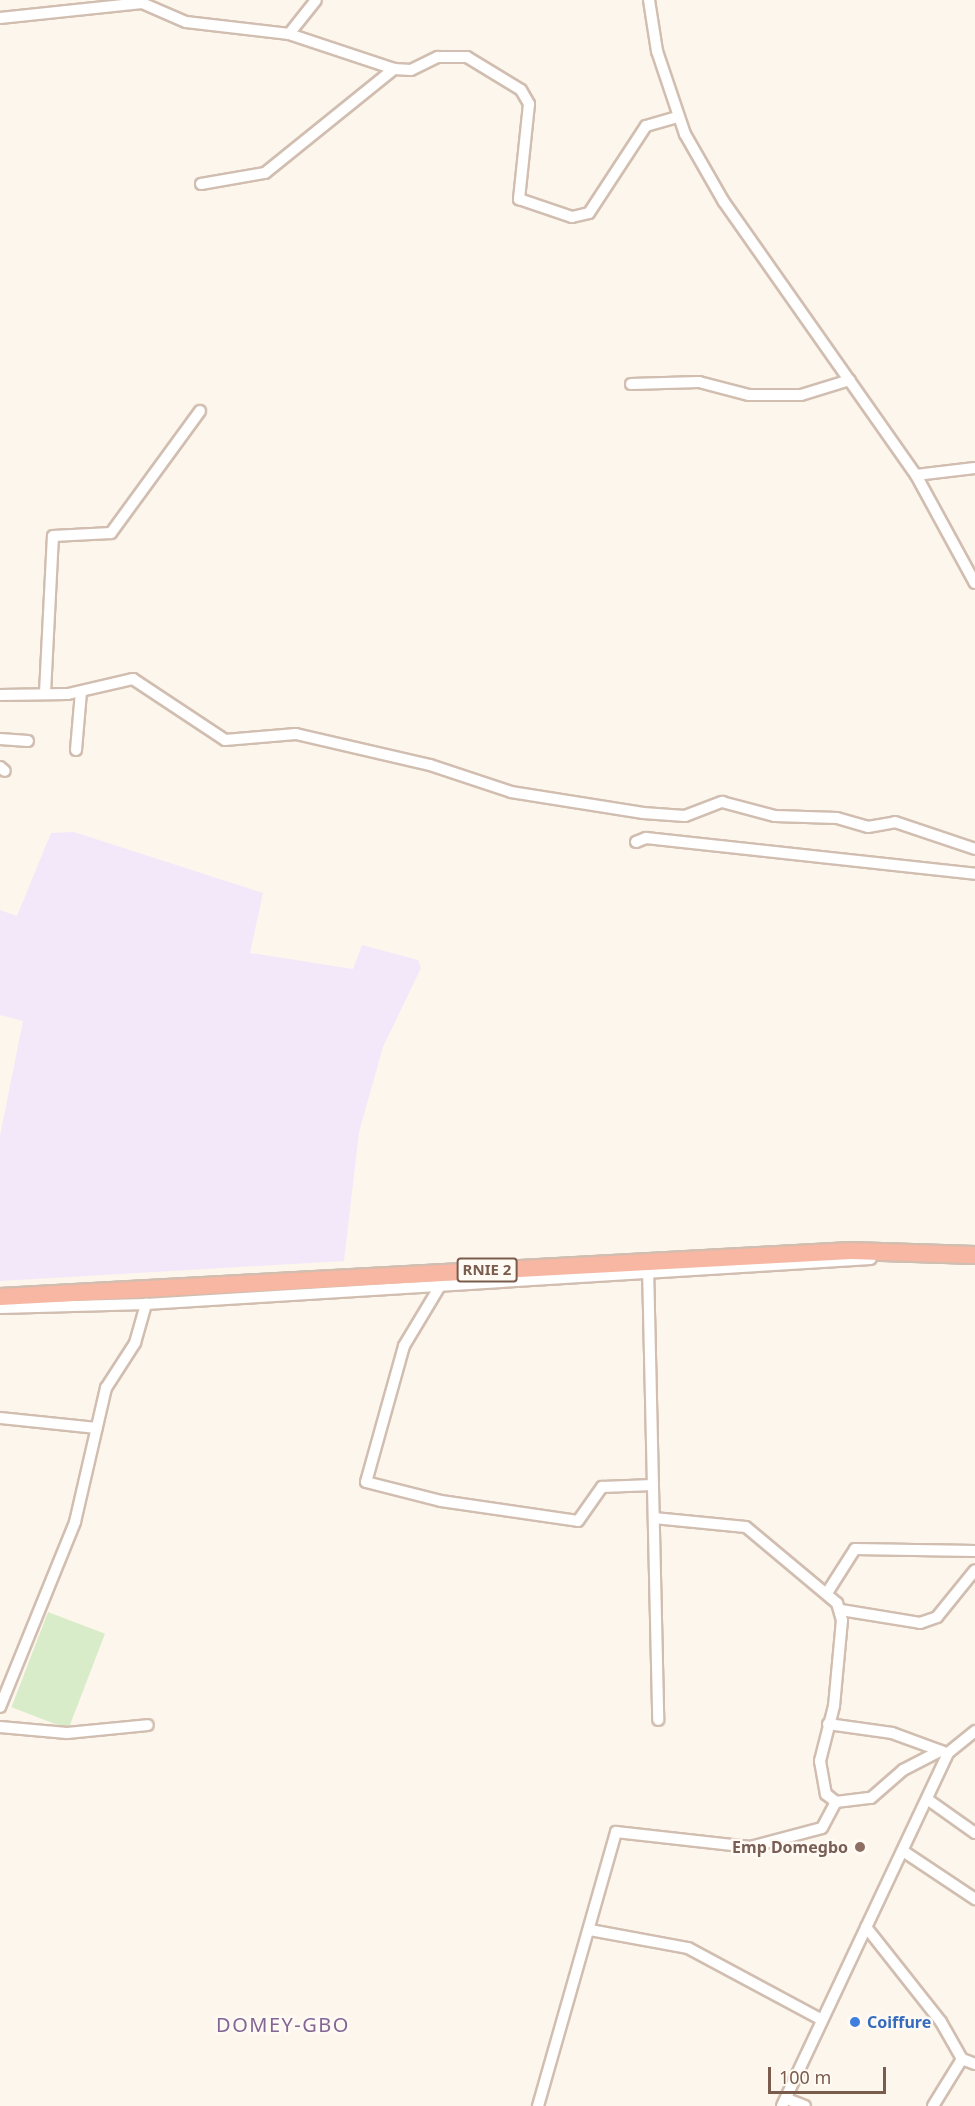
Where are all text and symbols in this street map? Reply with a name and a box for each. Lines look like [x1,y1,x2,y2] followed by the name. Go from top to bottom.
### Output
[456,1258,518,1282] road number: RNIE 2
[732,1837,848,1857] place label: Emp Domegbo
[853,1840,867,1854] marker: Emp Domegbo
[216,2012,350,2036] district label: DOMEY-GBO
[867,2012,931,2032] place label: Coiffure
[848,2015,862,2029] marker: Coiffure
[771,2055,890,2093] scale bar
[779,2065,831,2089] text: 100 m

